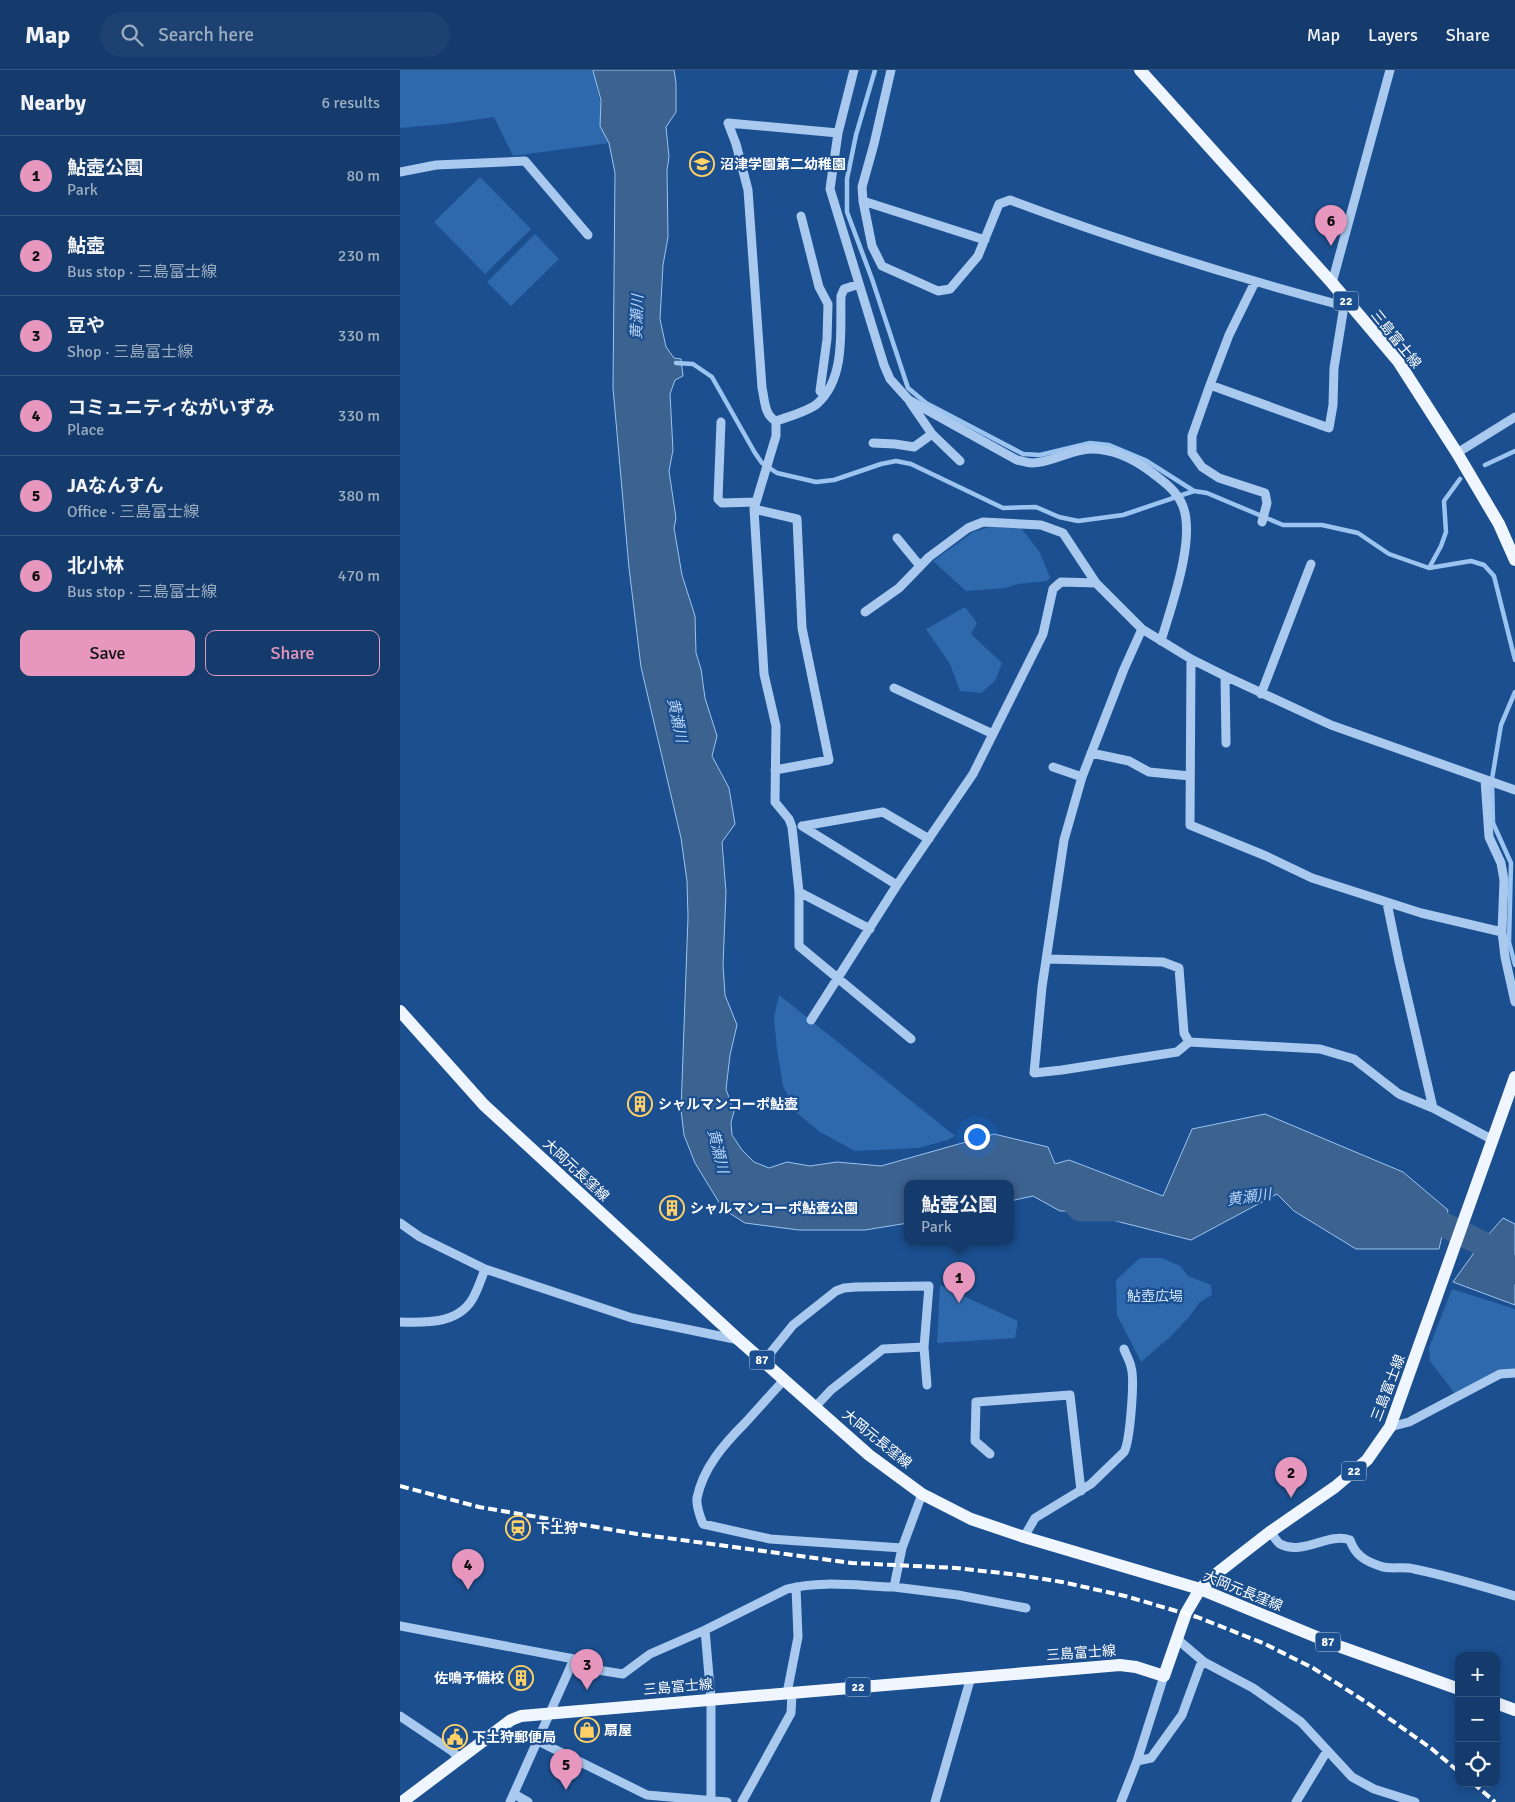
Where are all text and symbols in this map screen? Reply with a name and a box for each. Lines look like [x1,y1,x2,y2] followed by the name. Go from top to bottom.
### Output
[100,12,450,57] search box
[25,20,70,50] text: Map
[118,21,146,49] icon: search
[158,23,254,47] text: Search here
[1307,24,1340,46] text: Map
[1368,24,1418,46] text: Layers
[1446,24,1490,46] text: Share
[20,90,86,116] text: Nearby
[321,93,380,113] text: 6 results
[689,151,715,177] school or university icon: 沼津学園第二幼稚園
[67,156,143,180] text: 鮎壺公園
[720,156,846,173] place label: 沼津学園第二幼稚園
[32,166,40,186] text: 1
[346,166,380,186] text: 80 m
[67,180,98,200] text: Park
[1315,205,1347,246] pin: 6
[67,234,105,258] text: 鮎壺
[32,246,40,266] text: 2
[338,246,380,266] text: 230 m
[67,262,217,282] text: Bus stop · 三島富士線
[627,292,647,340] water label: 黄瀬川
[1334,292,1358,310] road number: 22
[1367,306,1425,372] street label: 三島富士線
[67,314,105,338] text: 豆や
[32,326,40,346] text: 3
[338,326,380,346] text: 330 m
[67,342,193,362] text: Shop · 三島富士線
[67,396,275,420] text: コミュニティながいずみ
[32,406,40,426] text: 4
[338,406,380,426] text: 330 m
[67,420,104,440] text: Place
[67,474,163,498] text: JAなんすん
[32,486,40,506] text: 5
[338,486,380,506] text: 380 m
[67,502,199,522] text: Office · 三島富士線
[67,554,124,578] text: 北小林
[32,566,40,586] text: 6
[338,566,380,586] text: 470 m
[67,582,217,602] text: Bus stop · 三島富士線
[20,630,195,676] button: Save
[205,630,380,676] button: Share
[664,696,691,746] water label: 黄瀬川
[627,1091,653,1117] building icon: シャルマンコーポ鮎壺
[658,1096,798,1113] place label: シャルマンコーポ鮎壺
[964,1124,990,1150] your location
[704,1127,733,1177] water label: 黄瀬川
[539,1135,613,1205] street label: 大岡元長窪線
[904,1180,1014,1245] popup
[1225,1185,1275,1209] water label: 黄瀬川
[921,1193,997,1217] text: 鮎壺公園
[659,1195,685,1221] building icon: シャルマンコーポ鮎壺公園
[690,1200,858,1217] place label: シャルマンコーポ鮎壺公園
[921,1217,952,1237] text: Park
[943,1262,975,1303] pin: 1
[1127,1288,1183,1305] park label: 鮎壺広場
[750,1350,774,1370] road number: 87
[1368,1352,1408,1424] street label: 三島富士線
[839,1406,915,1472] street label: 大岡元長窪線
[1275,1457,1307,1498] pin: 2
[1342,1462,1366,1480] road number: 22
[505,1515,531,1541] station icon: 下土狩
[536,1520,578,1537] place label: 下土狩
[452,1549,484,1590] pin: 4
[1201,1567,1285,1615] street label: 大岡元長窪線
[1316,1632,1340,1651] road number: 87
[1045,1642,1117,1664] street label: 三島富士線
[571,1649,603,1690] pin: 3
[1455,1652,1500,1787] map controls
[1455,1652,1500,1697] button: +
[508,1665,534,1691] building icon: 佐鳴予備校
[434,1670,504,1687] place label: 佐鳴予備校
[642,1675,714,1699] street label: 三島富士線
[846,1678,870,1696] road number: 22
[1455,1697,1500,1742] button: −
[574,1717,600,1743] shop icon: 扇屋
[604,1722,632,1739] place label: 扇屋
[442,1724,468,1750] public building icon: 下土狩郵便局
[472,1729,556,1746] place label: 下土狩郵便局
[1455,1742,1500,1787] button: locate
[550,1749,582,1790] pin: 5

